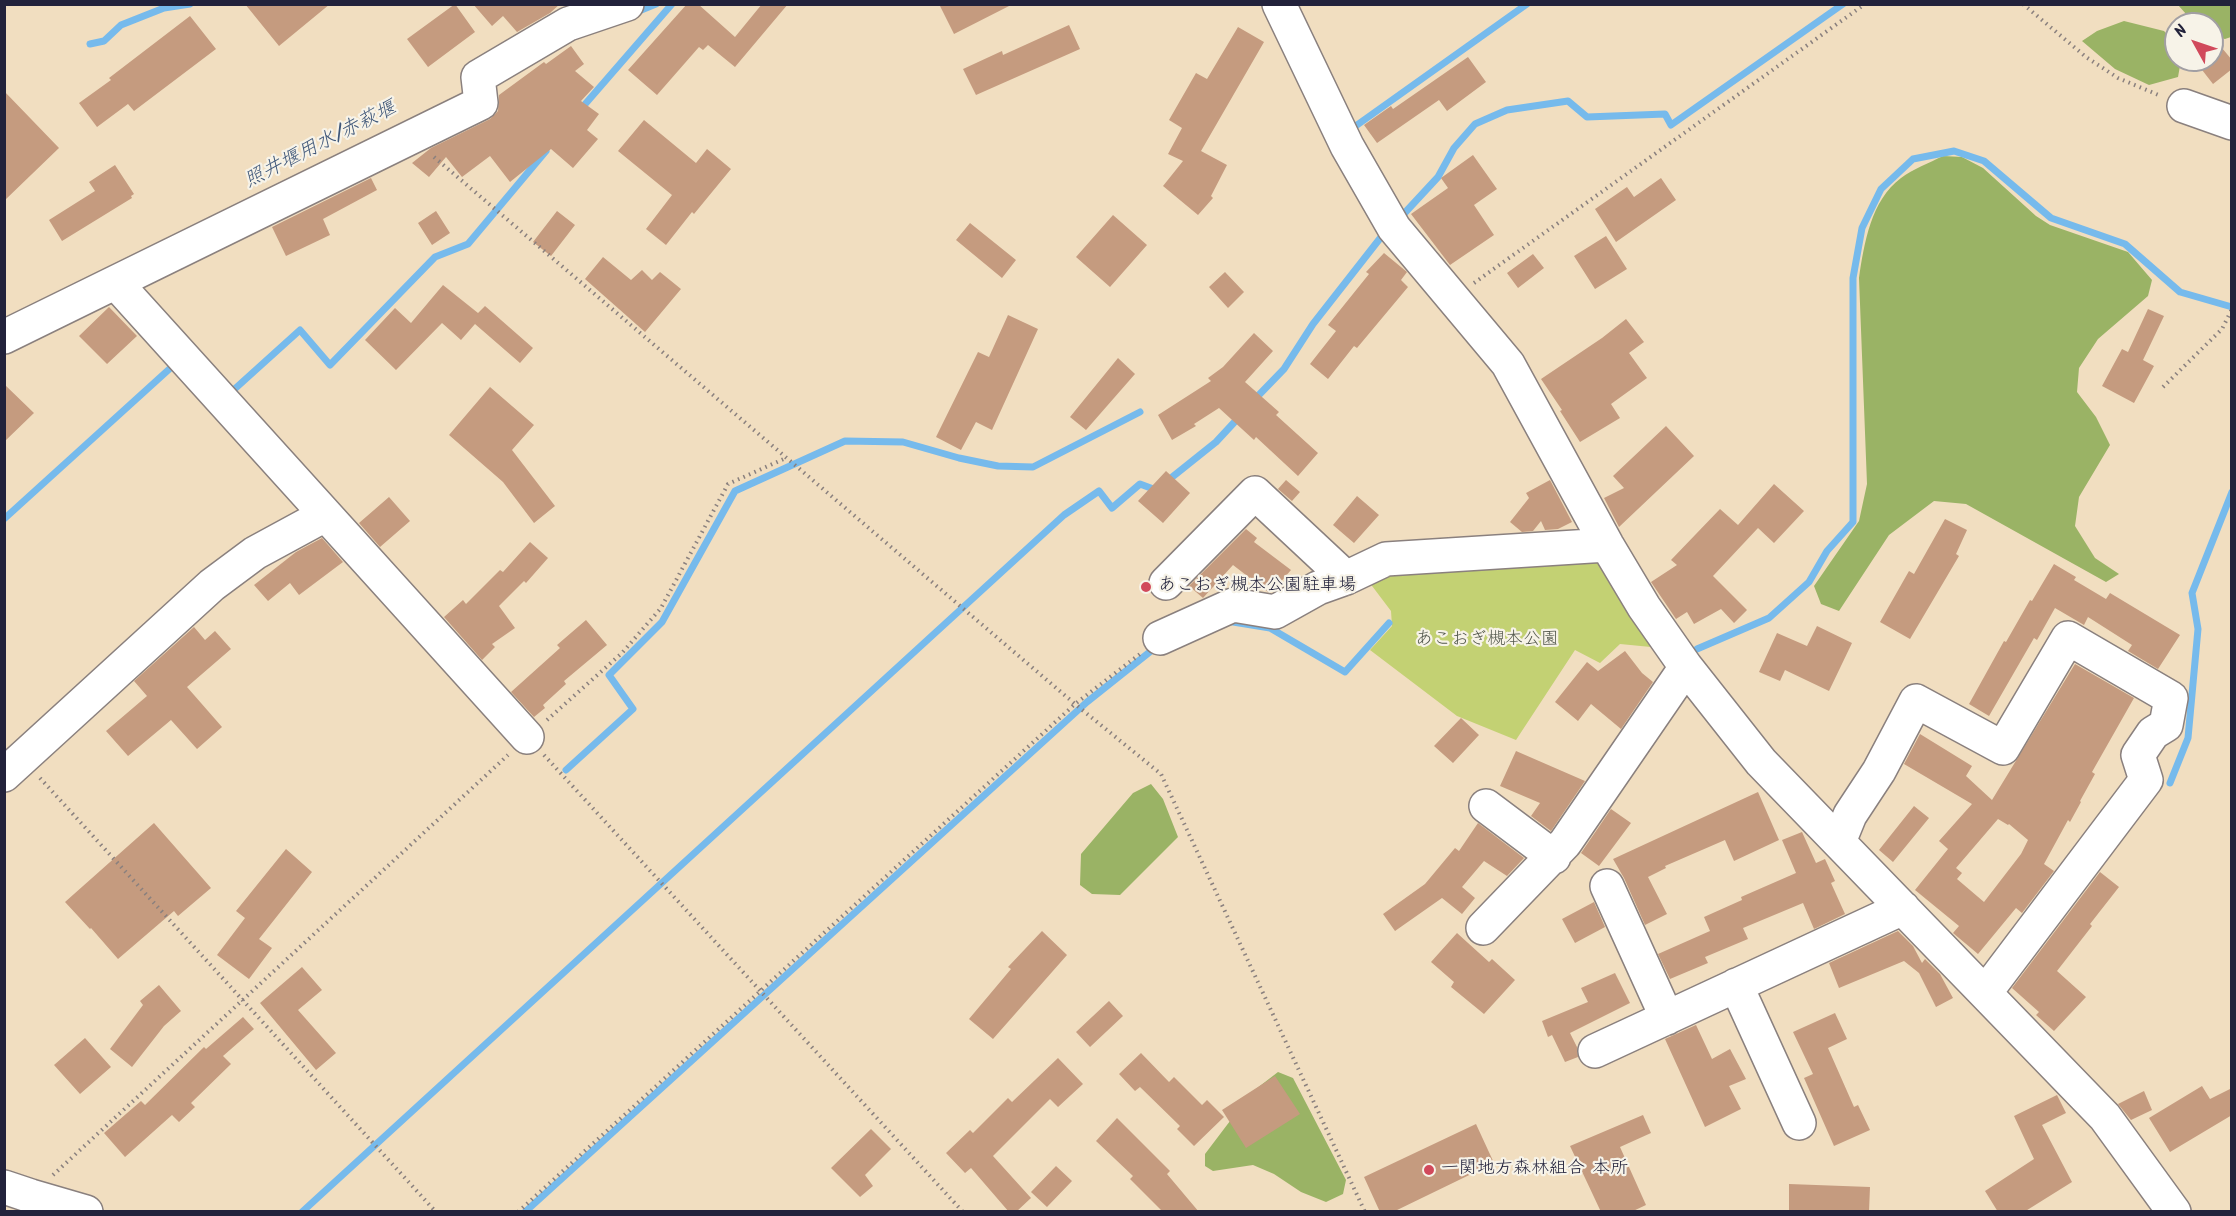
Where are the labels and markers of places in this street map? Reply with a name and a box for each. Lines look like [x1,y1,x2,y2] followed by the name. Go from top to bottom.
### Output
[1158,576,1356,598] place label: あこおぎ槻本公園駐車場
[1139,580,1153,594] marker: あこおぎ槻本公園駐車場
[1441,1159,1628,1181] place label: 一関地方森林組合 本所
[1422,1163,1436,1177] marker: 一関地方森林組合 本所

